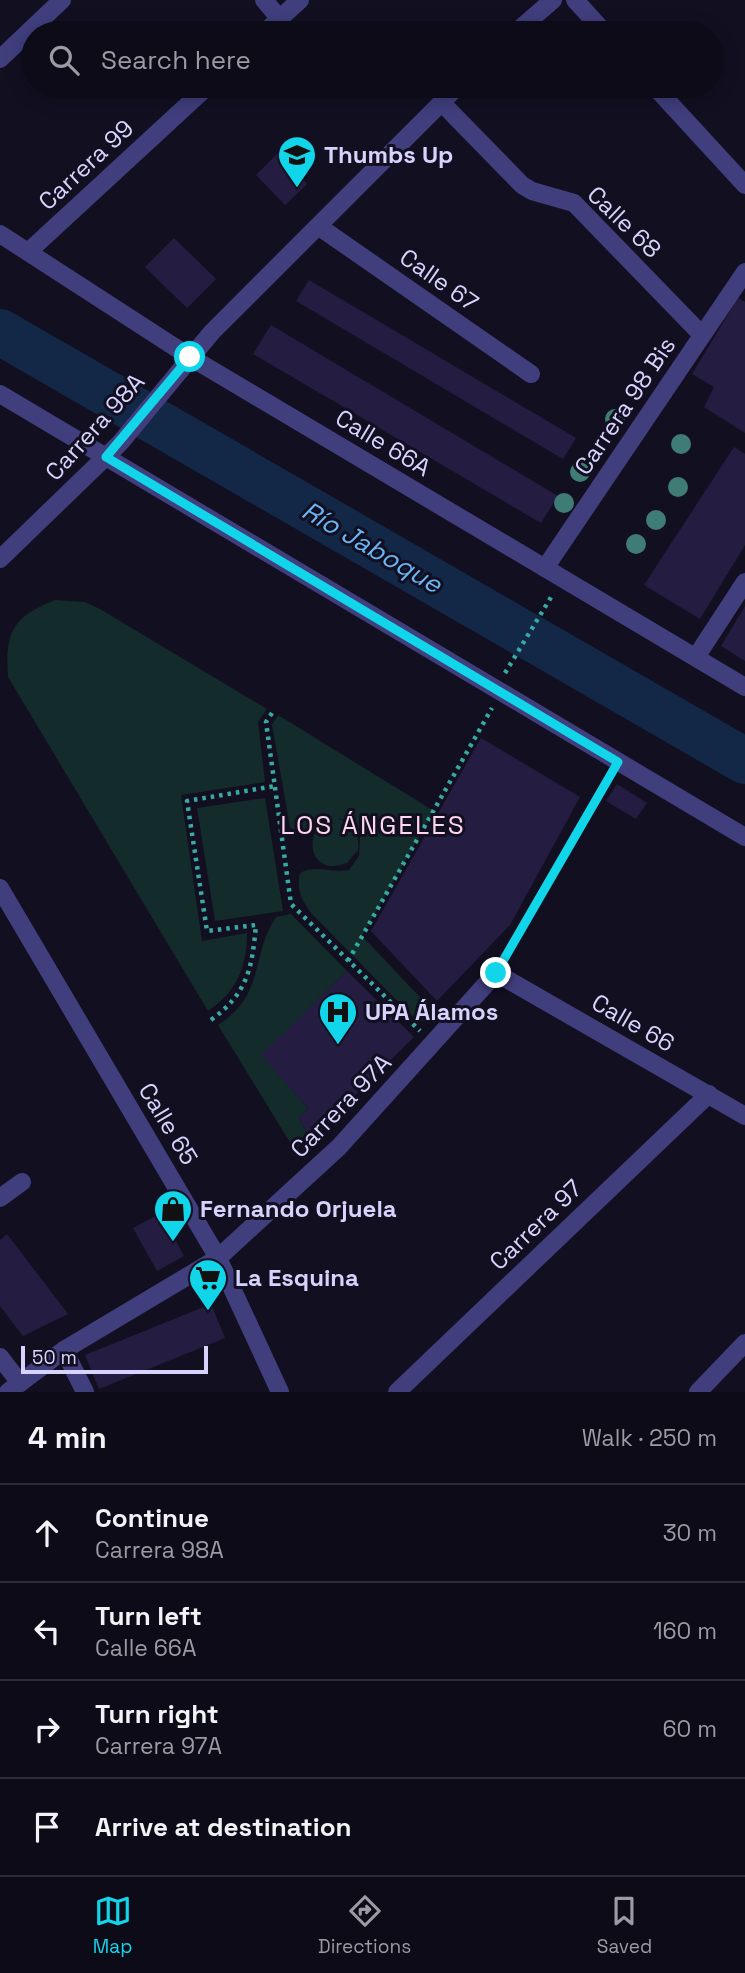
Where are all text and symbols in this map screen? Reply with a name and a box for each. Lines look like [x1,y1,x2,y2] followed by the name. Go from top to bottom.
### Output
[21,21,724,98] search box
[45,41,83,79] icon: search
[101,43,251,77] text: Search here
[32,113,140,217] street label: Carrera 99
[276,134,318,189] school or university icon: Thumbs Up
[324,139,453,170] place label: Thumbs Up
[581,179,668,264] street label: Calle 68
[394,241,485,318] street label: Calle 67
[567,331,682,481] street label: Carrera 98 Bis
[174,341,205,372] route start
[38,366,151,487] street label: Carrera 98A
[330,402,437,483] street label: Calle 66A
[296,493,449,602] water label: Río Jaboque
[280,808,466,842] district label: LOS ÁNGELES
[480,957,511,988] route end
[586,986,680,1059] street label: Calle 66
[317,991,359,1046] hospital icon: UPA Álamos
[365,996,498,1027] place label: UPA Álamos
[283,1047,398,1164] street label: Carrera 97A
[132,1077,205,1170] street label: Calle 65
[483,1173,589,1277] street label: Carrera 97
[152,1188,194,1243] shop icon: Fernando Orjuela
[200,1193,397,1224] place label: Fernando Orjuela
[187,1257,229,1312] supermarket icon: La Esquina
[235,1262,359,1293] place label: La Esquina
[21,1343,208,1375] scale bar
[32,1345,77,1370] text: 50 m
[28,1418,107,1457] text: 4 min
[582,1423,717,1453] text: Walk · 250 m
[95,1501,209,1535] text: Continue
[28,1514,66,1552] icon: ahead
[663,1518,717,1548] text: 30 m
[95,1535,224,1565] text: Carrera 98A
[95,1599,202,1633] text: Turn left
[28,1612,66,1650] icon: left
[653,1616,717,1646] text: 160 m
[95,1633,196,1663] text: Calle 66A
[95,1697,219,1731] text: Turn right
[28,1710,66,1748] icon: right
[662,1714,717,1744] text: 60 m
[95,1731,222,1761] text: Carrera 97A
[28,1808,66,1846] icon: arrive
[95,1810,352,1844] text: Arrive at destination
[93,1892,132,1959] tab: Map
[318,1892,411,1959] tab: Directions
[597,1892,652,1959] tab: Saved

